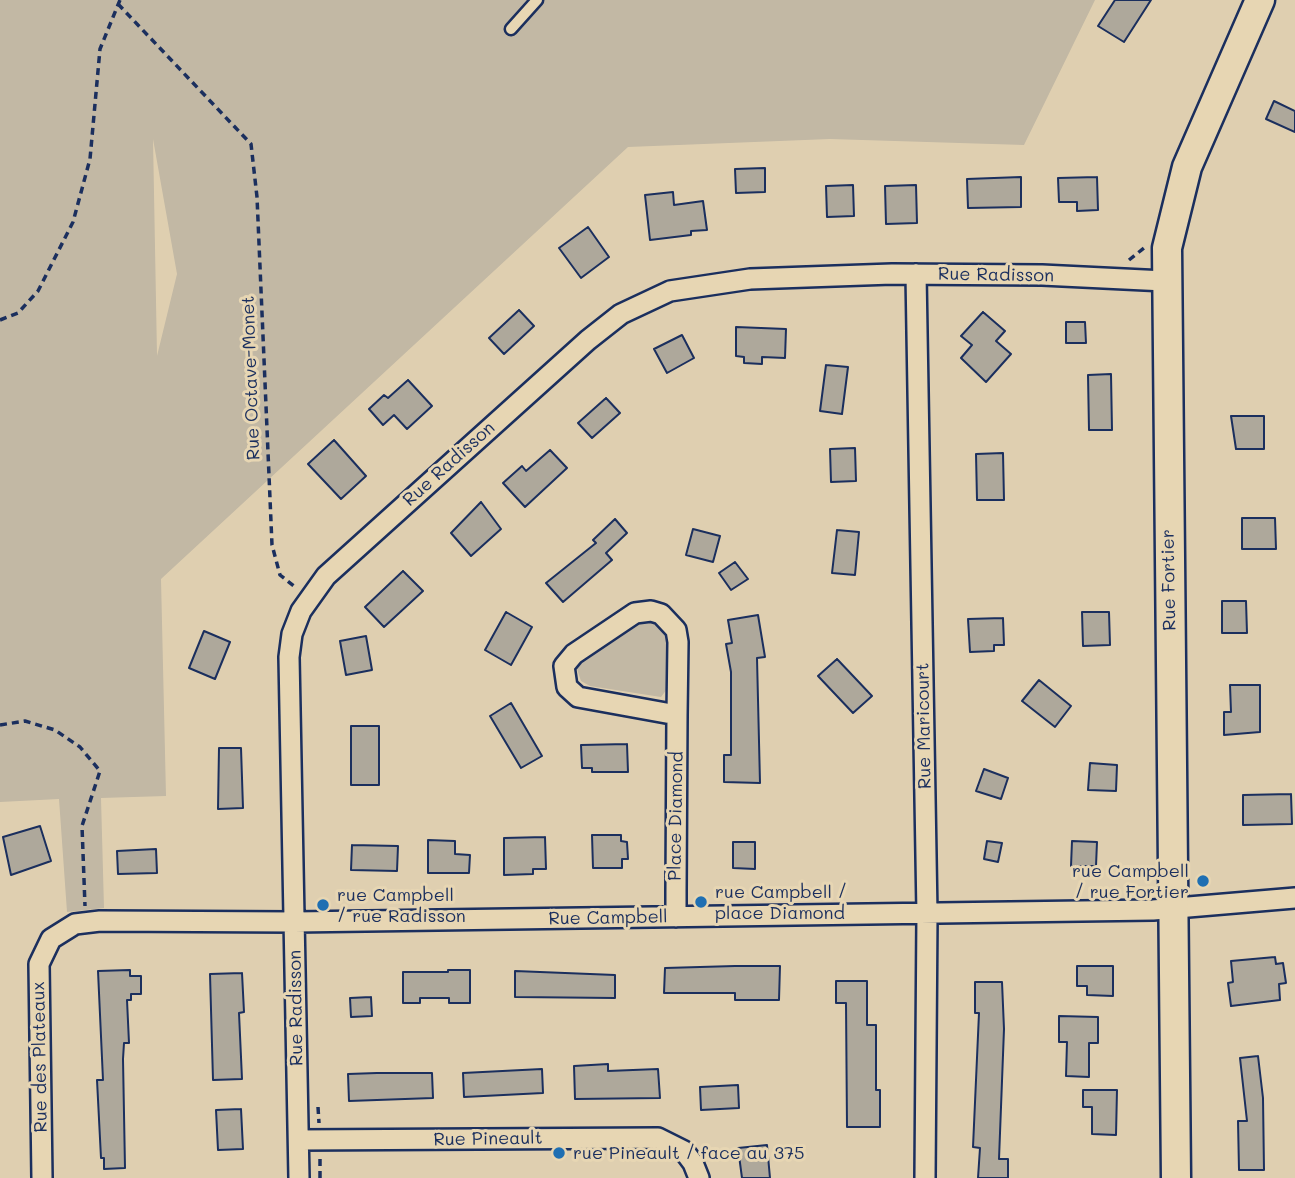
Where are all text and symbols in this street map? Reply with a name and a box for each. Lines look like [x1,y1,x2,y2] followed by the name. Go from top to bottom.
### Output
[938,263,1054,287] street label: Rue Radisson
[237,295,265,461] street label: Rue Octave-Monet
[399,417,499,511] street label: Rue Radisson
[1157,529,1181,631] street label: Rue Fortier
[912,663,936,789] street label: Rue Maricourt
[664,751,688,881] street label: Place Diamond
[1072,860,1189,903] place label: rue Campbell / rue Fortier
[1195,873,1211,889] marker: rue Campbell / rue Fortier
[715,881,847,924] place label: rue Campbell / place Diamond
[337,884,466,926] place label: rue Campbell / rue Radisson
[693,894,709,910] marker: rue Campbell / place Diamond
[315,897,331,913] marker: rue Campbell / rue Radisson
[548,906,668,930] street label: Rue Campbell
[284,950,308,1066] street label: Rue Radisson
[28,981,52,1133] street label: Rue des Plateaux
[433,1127,543,1151] street label: Rue Pineault
[573,1142,804,1164] place label: rue Pineault / face au 375
[551,1145,567,1161] marker: rue Pineault / face au 375

